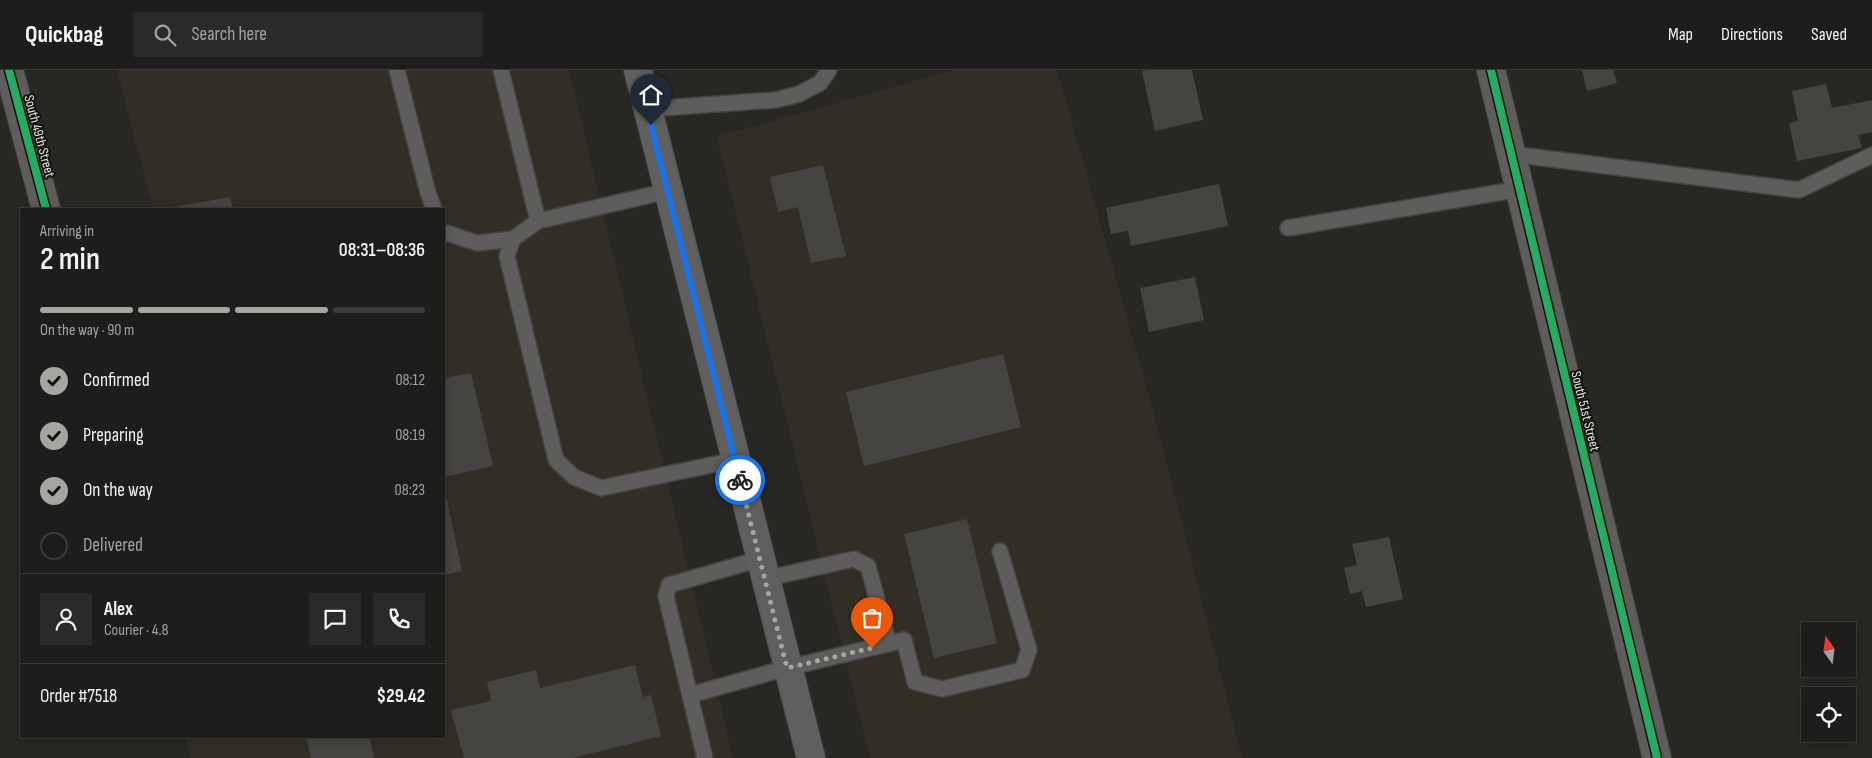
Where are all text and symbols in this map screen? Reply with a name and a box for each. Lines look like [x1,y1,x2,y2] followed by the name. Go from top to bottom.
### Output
[133,12,483,57] search box
[25,20,103,49] text: Quickbag
[151,21,179,49] icon: search
[191,23,267,46] text: Search here
[1668,24,1693,45] text: Map
[1721,24,1783,45] text: Directions
[1811,24,1847,45] text: Saved
[630,74,672,125] pin
[637,81,665,109] icon: home
[20,93,59,179] street label: South 49th Street
[40,222,94,241] text: Arriving in
[339,239,425,262] text: 08:31–08:36
[40,240,100,279] text: 2 min
[40,321,134,340] text: On the way · 90 m
[40,367,68,395] icon: check
[83,369,150,392] text: Confirmed
[1567,369,1604,453] street label: South 51st Street
[395,371,425,390] text: 08:12
[40,422,68,450] icon: check
[83,424,144,447] text: Preparing
[395,426,425,445] text: 08:19
[715,455,765,505] courier
[726,466,754,494] icon: bike
[40,477,68,505] icon: check
[83,479,153,502] text: On the way
[395,481,425,500] text: 08:23
[83,534,143,557] text: Delivered
[40,593,92,645] button: person
[309,593,361,645] button: chat
[373,593,425,645] button: phone
[851,597,893,648] pin
[104,598,133,621] text: Alex
[858,604,886,632] icon: bag
[104,621,168,640] text: Courier · 4.8
[1801,622,1856,678] north arrow
[1801,622,1856,742] map controls
[40,685,117,708] text: Order #7518
[377,685,425,708] text: $29.42
[1801,687,1856,742] button: locate

